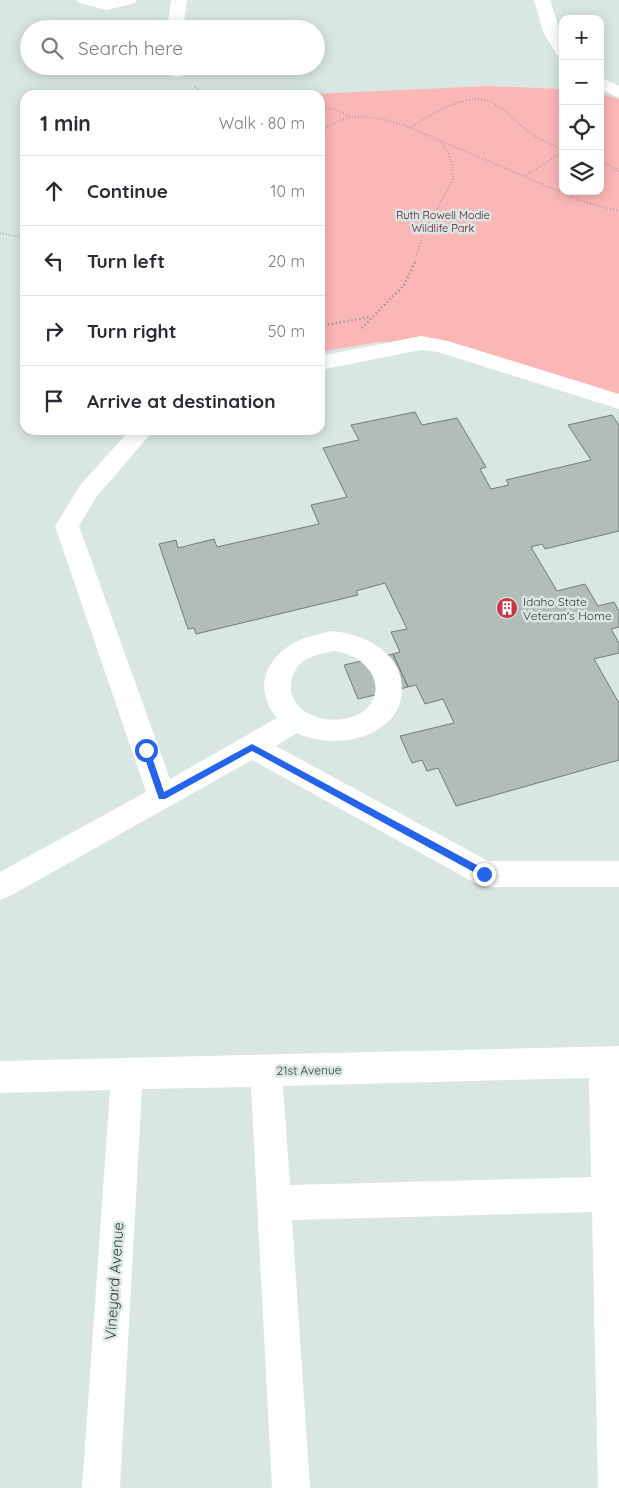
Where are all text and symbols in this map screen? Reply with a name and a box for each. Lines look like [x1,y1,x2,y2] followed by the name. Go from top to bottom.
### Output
[559,15,604,195] map controls
[559,15,604,60] button: +
[20,20,325,75] search box
[38,34,66,62] icon: search
[78,36,183,60] text: Search here
[559,60,604,105] button: −
[559,105,604,150] button: locate
[40,110,91,136] text: 1 min
[219,113,305,133] text: Walk · 80 m
[559,150,604,195] button: layers
[40,177,68,205] icon: ahead
[87,179,168,203] text: Continue
[271,181,305,201] text: 10 m
[396,208,490,235] park label: Ruth Rowell Modie Wildlife Park
[40,247,68,275] icon: left
[87,249,165,273] text: Turn left
[268,251,305,271] text: 20 m
[40,317,68,345] icon: right
[87,319,176,343] text: Turn right
[268,321,305,341] text: 50 m
[40,387,68,415] icon: arrive
[87,389,276,413] text: Arrive at destination
[523,594,612,623] place label: Idaho State Veteran's Home
[495,596,519,620] building icon: Idaho State Veteran's Home
[135,739,158,762] route start
[473,863,496,886] route end
[276,1062,342,1078] street label: 21st Avenue
[100,1222,128,1340] street label: Vineyard Avenue

